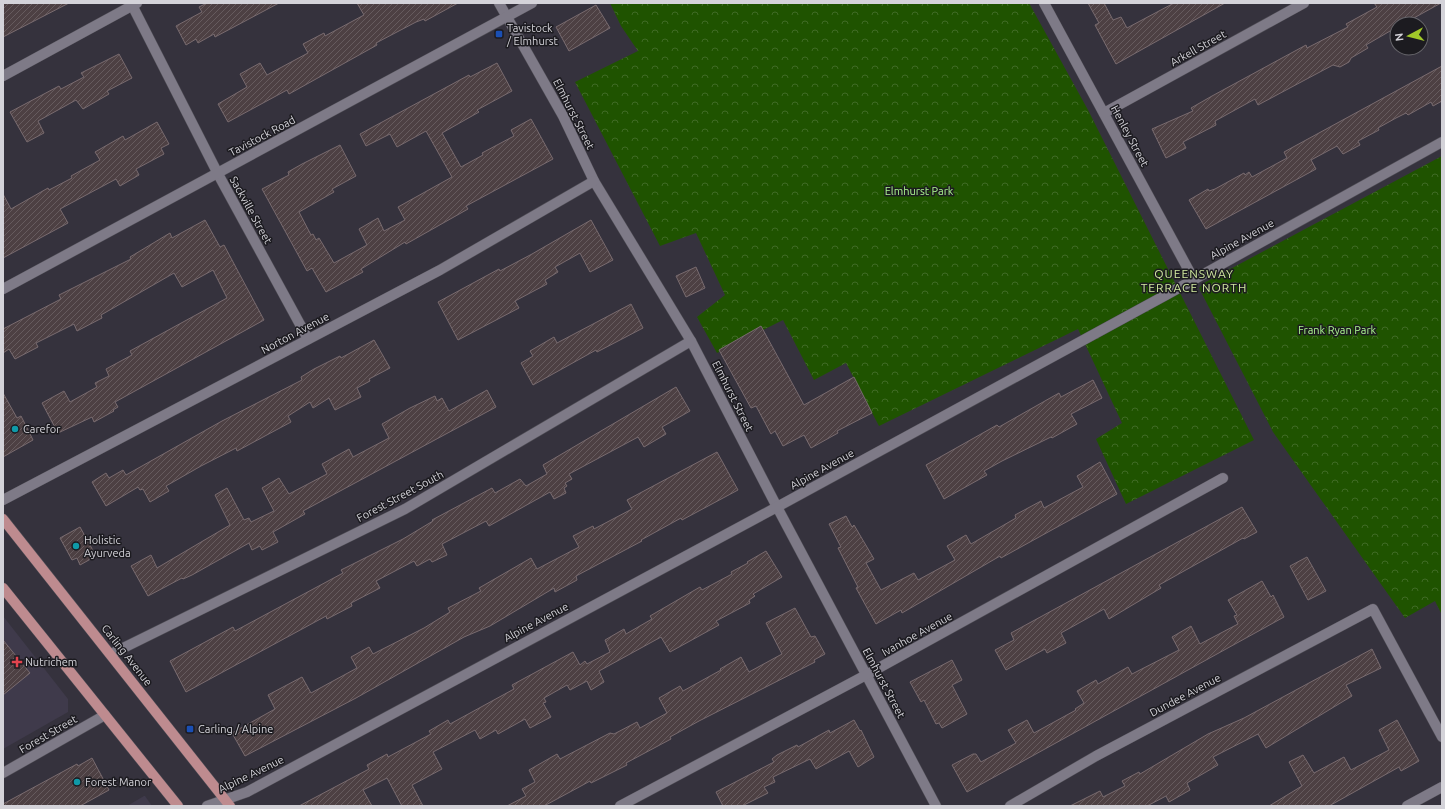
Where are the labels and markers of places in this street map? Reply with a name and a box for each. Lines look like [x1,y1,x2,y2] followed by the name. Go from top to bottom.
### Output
[506,22,559,47] place label: Tavistock / Elmhurst
[494,29,504,39] marker: Tavistock / Elmhurst
[23,423,61,435] place label: Carefor
[10,424,20,434] marker: Carefor
[84,534,131,559] place label: Holistic Ayurveda
[71,541,81,551] marker: Holistic Ayurveda
[25,656,77,668] place label: Nutrichem
[12,657,22,667] marker: Nutrichem
[198,723,273,735] place label: Carling / Alpine
[185,724,195,734] marker: Carling / Alpine
[85,776,152,788] place label: Forest Manor
[72,777,82,787] marker: Forest Manor

